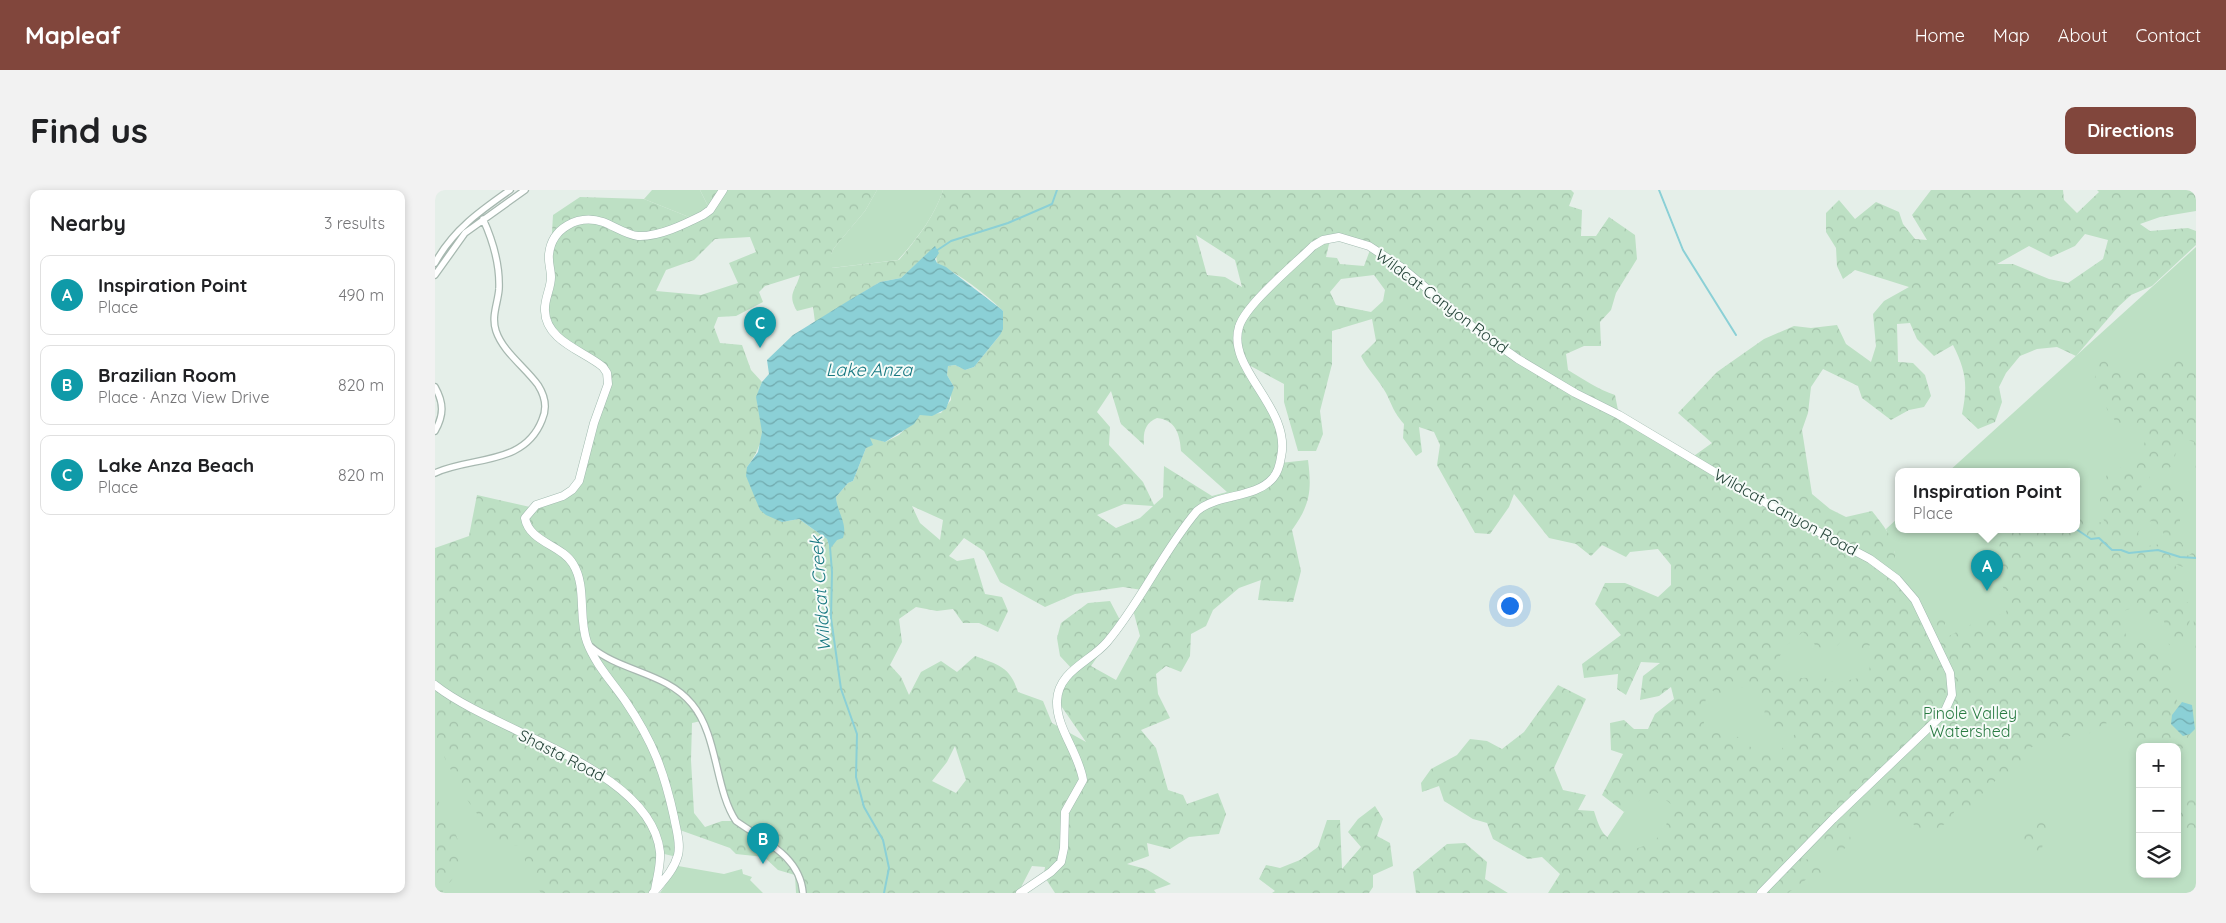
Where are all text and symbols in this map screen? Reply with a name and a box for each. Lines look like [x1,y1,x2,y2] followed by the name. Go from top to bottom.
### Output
[25,20,121,50] text: Mapleaf
[1915,24,1965,47] text: Home
[1993,24,2030,47] text: Map
[2058,24,2108,47] text: About
[2136,24,2201,47] text: Contact
[2065,107,2196,154] button: Directions
[30,108,148,152] text: Find us
[50,210,126,236] text: Nearby
[324,213,385,233] text: 3 results
[1372,245,1512,357] street label: Wildcat Canyon Road
[98,273,248,297] text: Inspiration Point
[62,285,72,305] text: A
[338,285,384,305] text: 490 m
[98,297,138,317] text: Place
[744,307,776,348] pin: C
[826,358,913,381] water label: Lake Anza
[98,363,236,387] text: Brazilian Room
[62,375,72,395] text: B
[338,375,384,395] text: 820 m
[98,387,269,407] text: Place · Anza View Drive
[98,453,254,477] text: Lake Anza Beach
[1711,464,1861,560] street label: Wildcat Canyon Road
[62,465,72,485] text: C
[338,465,384,485] text: 820 m
[1895,468,2080,533] popup
[98,477,138,497] text: Place
[1913,479,2062,503] text: Inspiration Point
[1913,503,1953,523] text: Place
[804,534,836,652] water label: Wildcat Creek
[1971,550,2003,591] pin: A
[1497,593,1523,619] your location
[1923,703,2017,741] park label: Pinole Valley Watershed
[515,725,609,785] street label: Shasta Road
[2136,743,2181,878] map controls
[2136,743,2181,788] button: +
[2136,788,2181,833] button: −
[747,823,779,864] pin: B
[2136,833,2181,878] button: layers

